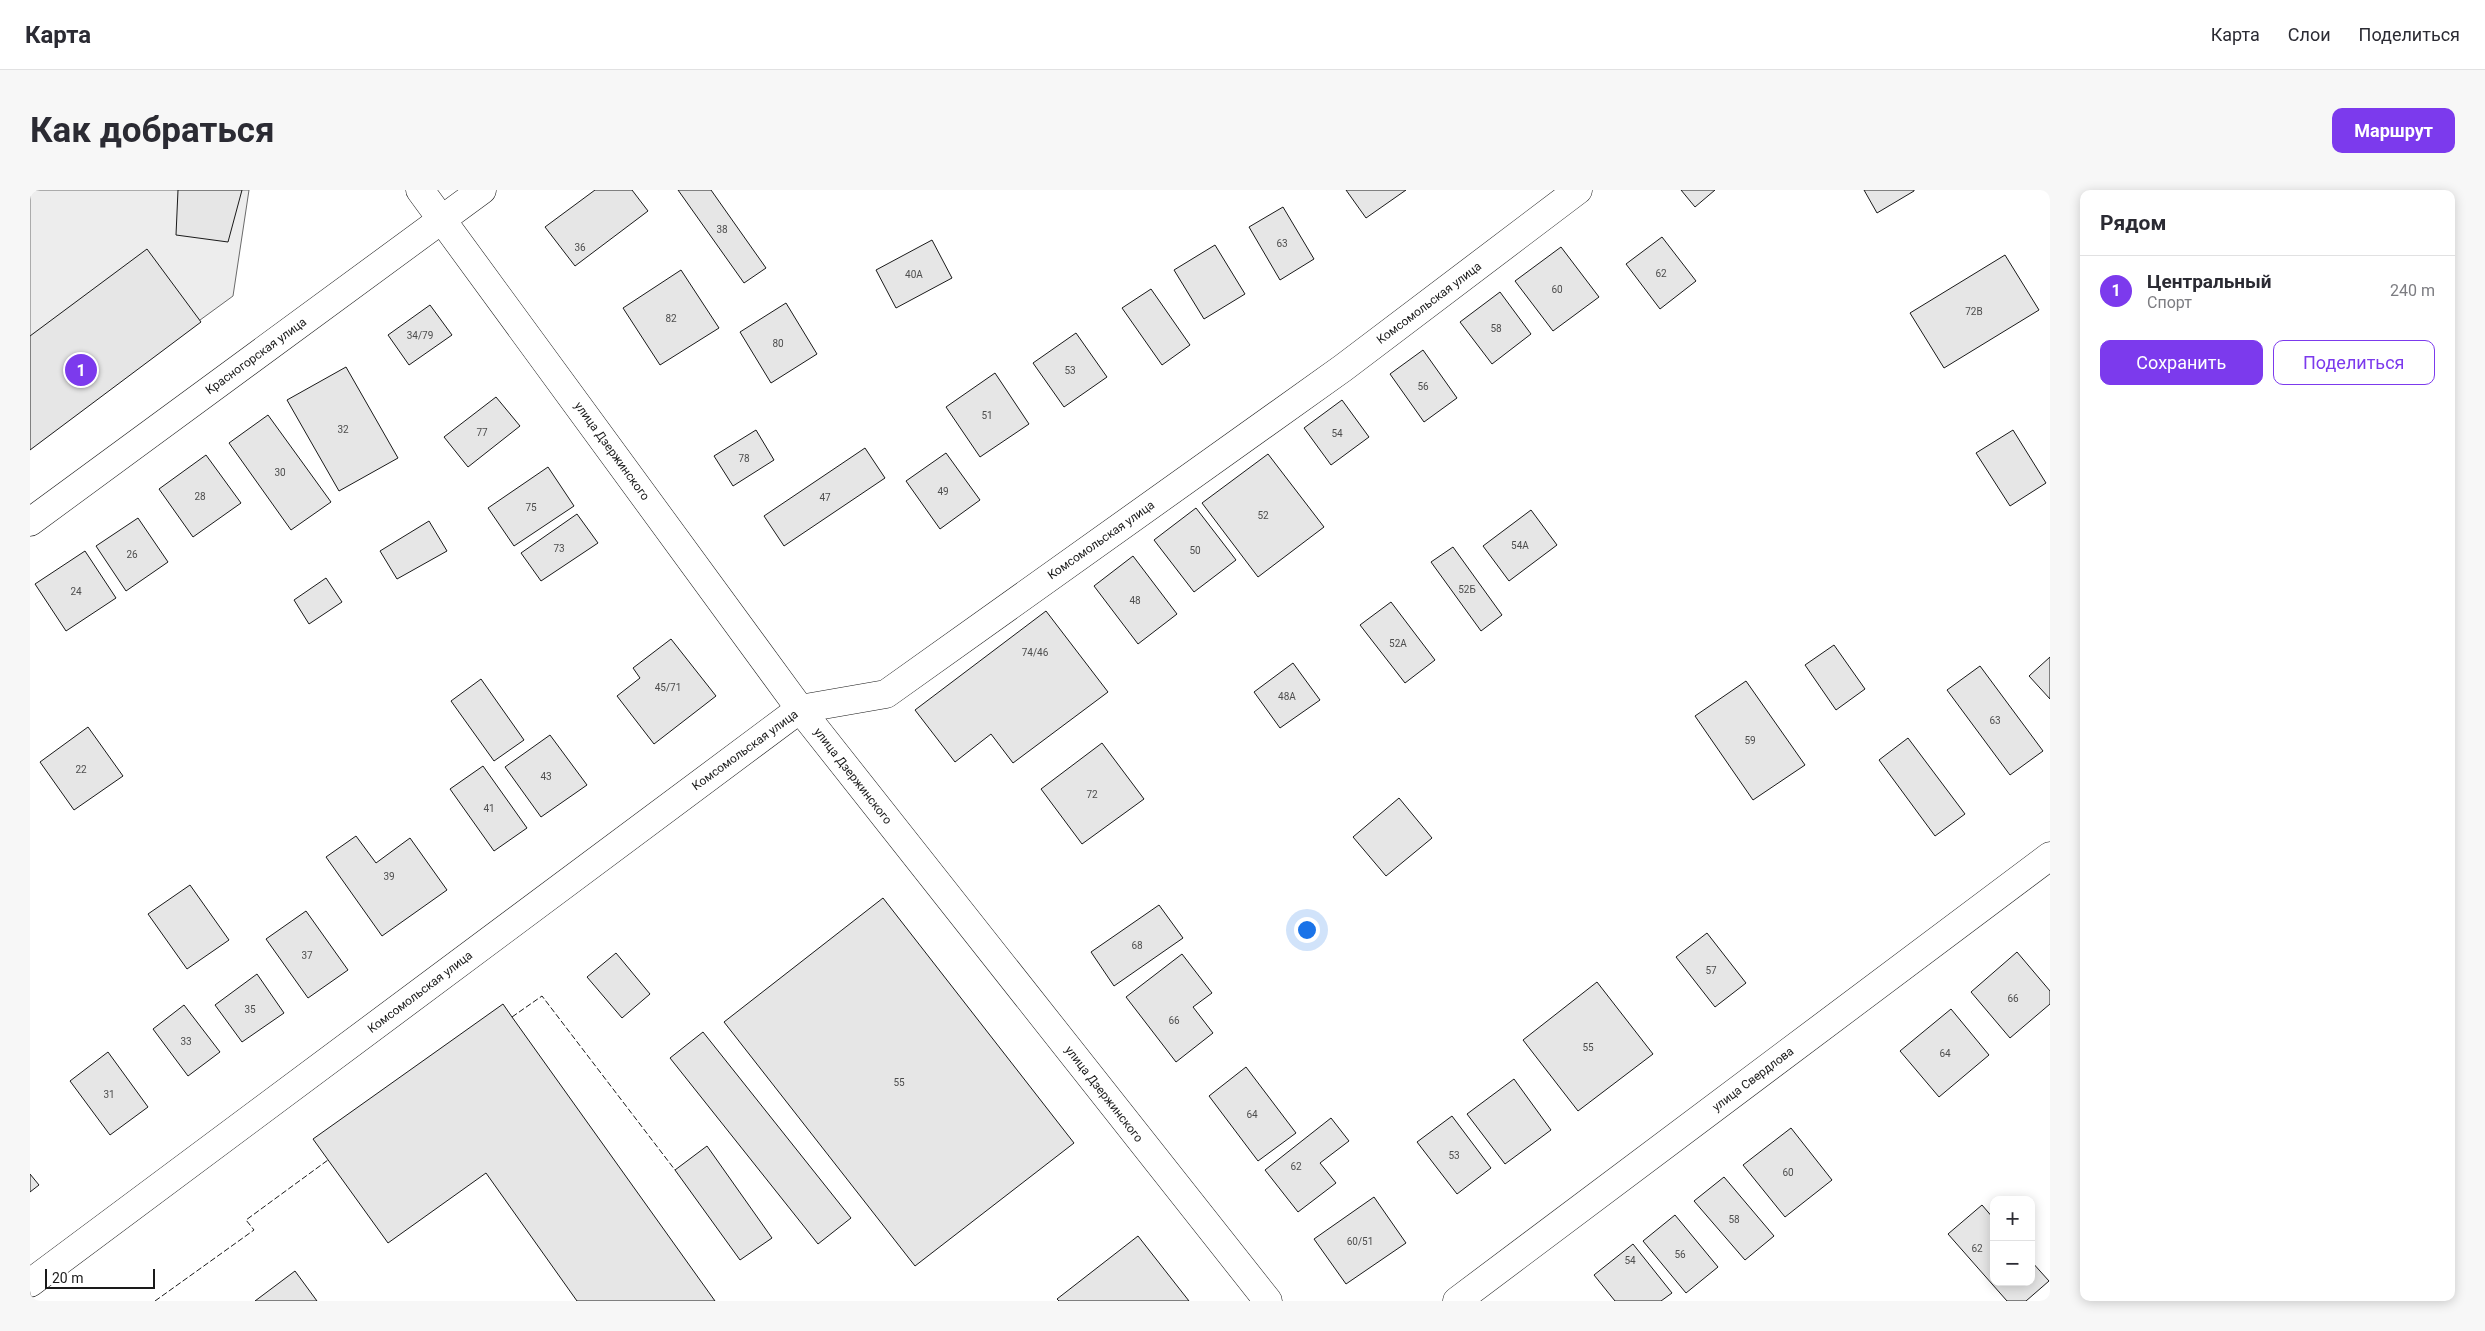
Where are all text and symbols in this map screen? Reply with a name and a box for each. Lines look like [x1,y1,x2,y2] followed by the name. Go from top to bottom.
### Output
[25,21,91,49] text: Карта
[2211,24,2260,45] text: Карта
[2288,24,2331,45] text: Слои
[2359,24,2460,45] text: Поделиться
[2332,108,2455,153] button: Маршрут
[30,110,275,151] text: Как добраться
[2100,211,2166,235] text: Рядом
[716,224,728,235] house number: 38
[1276,238,1288,249] house number: 63
[574,242,586,253] house number: 36
[1374,259,1484,347] street label: Комсомольская улица
[1655,268,1667,279] house number: 62
[905,269,923,280] house number: 40А
[2147,270,2272,293] text: Центральный
[2111,281,2121,300] text: 1
[2390,281,2435,300] text: 240 m
[1551,284,1563,295] house number: 60
[2147,293,2192,312] text: Спорт
[1965,306,1983,317] house number: 72В
[665,313,677,324] house number: 82
[203,315,309,397] street label: Красногорская улица
[1490,323,1502,334] house number: 58
[407,330,433,341] house number: 34/79
[772,338,784,349] house number: 80
[2100,340,2263,385] button: Сохранить
[2273,340,2435,385] button: Поделиться
[65,351,97,389] pin: 1
[1064,365,1076,376] house number: 53
[1417,381,1429,392] house number: 56
[572,399,653,503] street label: улица Дзержинского
[981,410,993,421] house number: 51
[337,424,349,435] house number: 32
[476,427,488,438] house number: 77
[1331,428,1343,439] house number: 54
[738,453,750,464] house number: 78
[274,467,286,478] house number: 30
[937,486,949,497] house number: 49
[194,491,206,502] house number: 28
[819,492,831,503] house number: 47
[1045,498,1157,582] street label: Комсомольская улица
[525,502,537,513] house number: 75
[1257,510,1269,521] house number: 52
[1511,540,1529,551] house number: 54А
[553,543,565,554] house number: 73
[1189,545,1201,556] house number: 50
[126,549,138,560] house number: 26
[1458,584,1476,595] house number: 52Б
[70,586,82,597] house number: 24
[1129,595,1141,606] house number: 48
[1389,638,1407,649] house number: 52А
[1022,647,1049,658] house number: 74/46
[655,682,681,693] house number: 45/71
[1278,691,1296,702] house number: 48А
[689,707,801,793] street label: Комсомольская улица
[1989,715,2001,726] house number: 63
[811,725,895,827] street label: улица Дзержинского
[1744,735,1756,746] house number: 59
[75,764,87,775] house number: 22
[540,771,552,782] house number: 43
[1086,789,1098,800] house number: 72
[483,803,495,814] house number: 41
[383,871,395,882] house number: 39
[1294,917,1320,943] your location
[1131,940,1143,951] house number: 68
[365,948,475,1036] street label: Комсомольская улица
[301,950,313,961] house number: 37
[1705,965,1717,976] house number: 57
[2007,993,2019,1004] house number: 66
[244,1004,256,1015] house number: 35
[1168,1015,1180,1026] house number: 66
[180,1036,192,1047] house number: 33
[1582,1042,1594,1053] house number: 55
[1062,1043,1146,1145] street label: улица Дзержинского
[1710,1044,1796,1114] street label: улица Свердлова
[1939,1048,1951,1059] house number: 64
[893,1077,905,1088] house number: 55
[103,1089,115,1100] house number: 31
[1246,1109,1258,1120] house number: 64
[1448,1150,1460,1161] house number: 53
[1290,1161,1302,1172] house number: 62
[1782,1167,1794,1178] house number: 60
[1990,1196,2035,1286] map controls
[1990,1196,2035,1241] button: +
[1728,1214,1740,1225] house number: 58
[1347,1236,1373,1247] house number: 60/51
[1990,1241,2035,1286] button: −
[1971,1243,1983,1254] house number: 62
[1674,1249,1686,1260] house number: 56
[1624,1255,1636,1266] house number: 54
[45,1266,155,1289] scale bar
[52,1270,84,1286] text: 20 m

